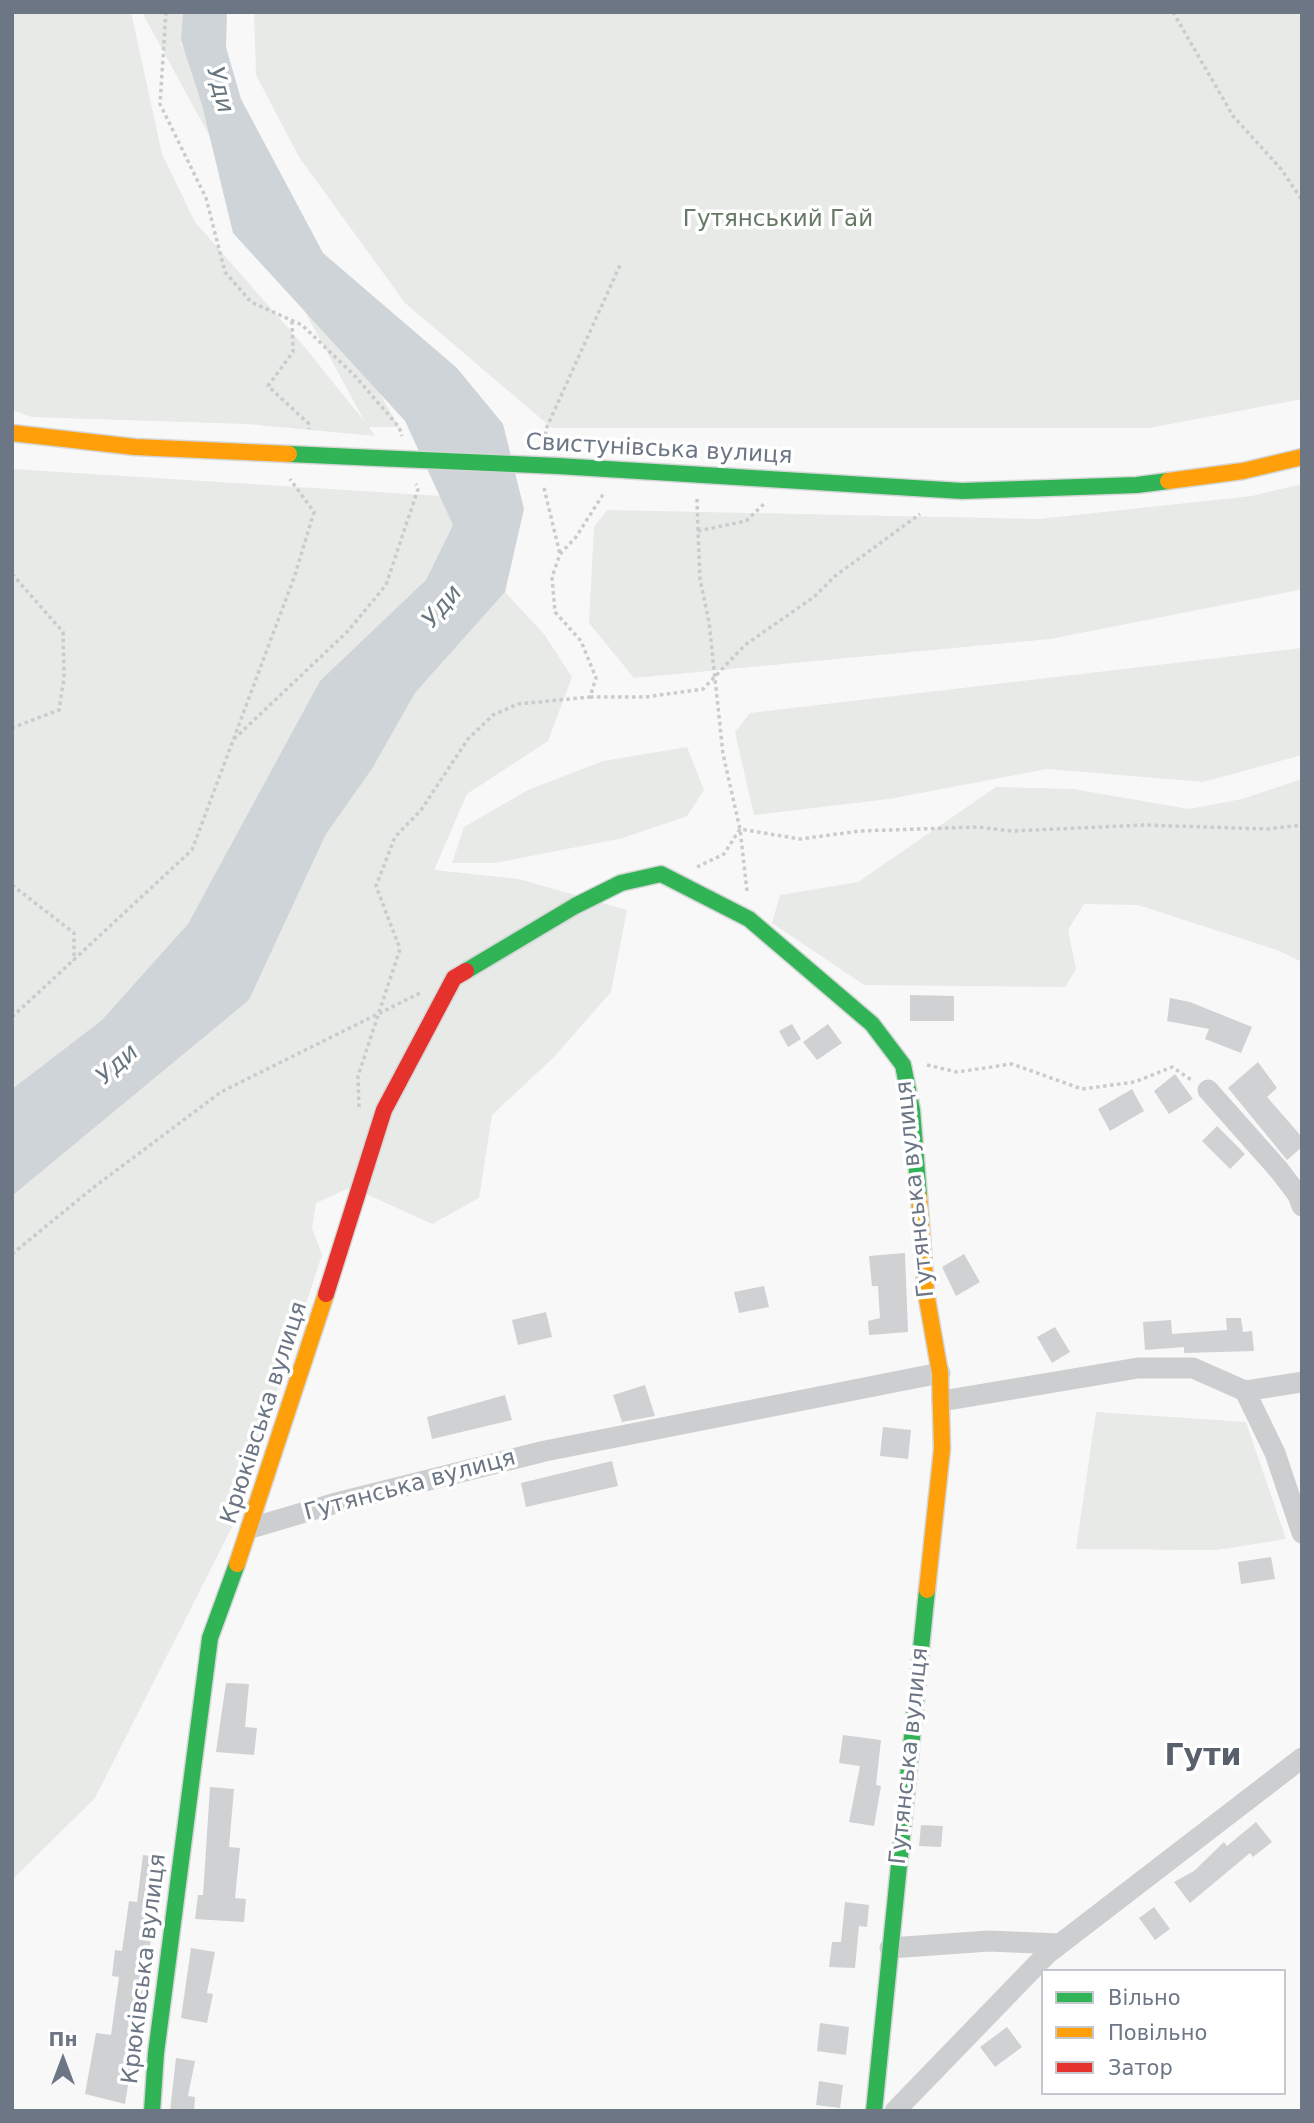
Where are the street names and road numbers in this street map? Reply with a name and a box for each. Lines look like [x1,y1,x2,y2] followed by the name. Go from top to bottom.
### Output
[525,429,793,471] street label: Свистунівська вулиця
[891,1079,941,1299] street label: Гутянська вулиця
[216,1298,314,1528] street label: Крюківська вулиця
[301,1444,519,1528] street label: Гутянська вулиця
[885,1646,935,1866] street label: Гутянська вулиця
[117,1852,173,2086] street label: Крюківська вулиця

